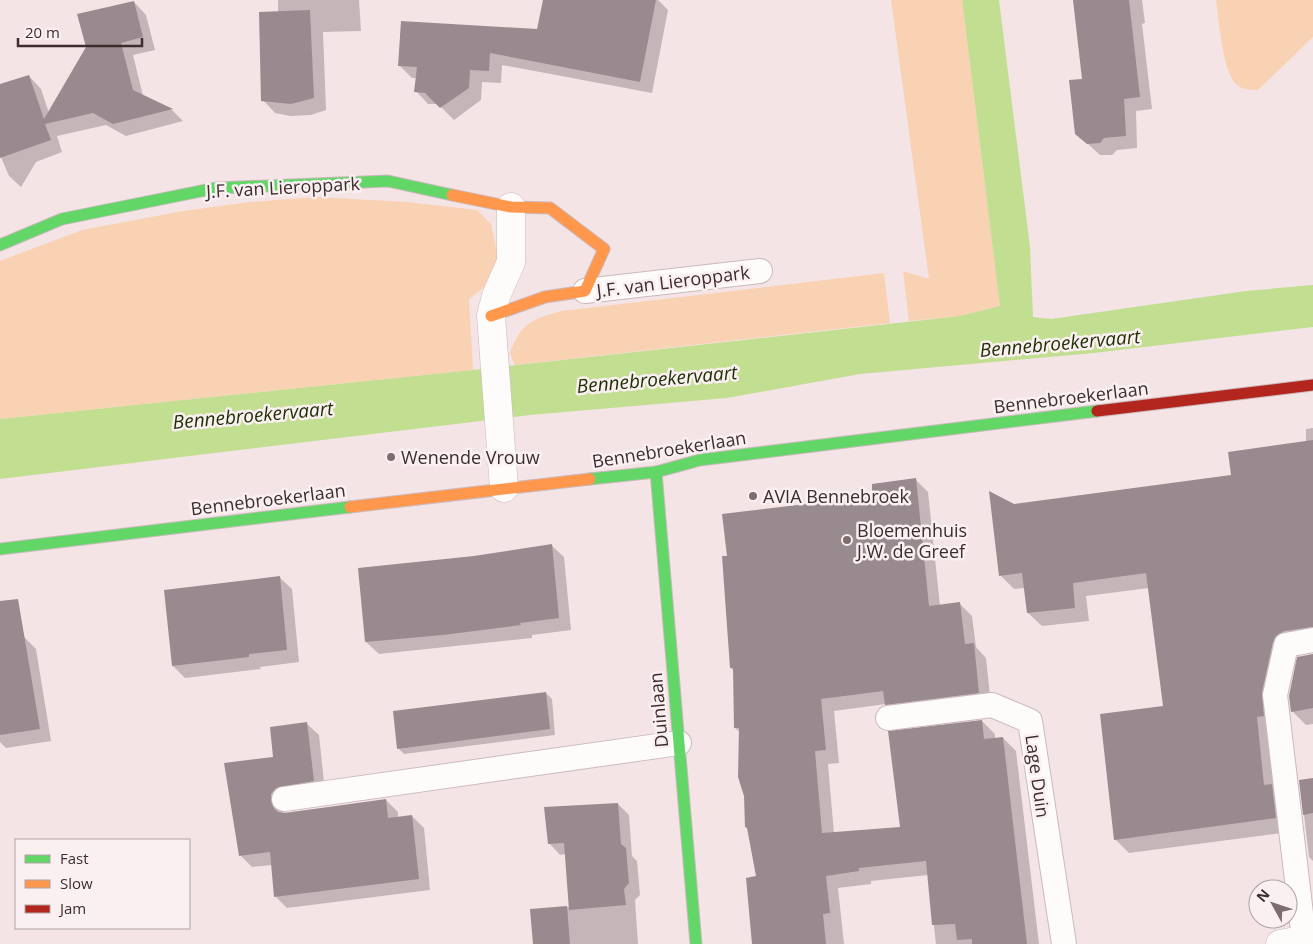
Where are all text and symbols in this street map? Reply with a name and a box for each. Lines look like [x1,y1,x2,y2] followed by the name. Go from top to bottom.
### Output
[18,15,141,47] scale bar
[25,22,60,42] text: 20 m
[203,171,361,203] street label: J.F. van Lieroppark
[593,260,751,303] street label: J.F. van Lieroppark
[979,323,1142,363] water label: Bennebroekervaart
[576,359,739,399] water label: Bennebroekervaart
[992,376,1150,418] street label: Bennebroekerlaan
[172,395,335,435] water label: Bennebroekervaart
[590,425,748,473] street label: Bennebroekerlaan
[401,445,540,469] place label: Wenende Vrouw
[385,451,397,463] marker: Wenende Vrouw
[189,478,347,520] street label: Bennebroekerlaan
[763,484,909,508] place label: AVIA Bennebroek
[747,490,759,502] marker: AVIA Bennebroek
[855,518,967,563] place label: Bloemenhuis J.W. de Greef
[841,534,853,546] marker: Bloemenhuis J.W. de Greef
[643,671,673,749] street label: Duinlaan
[1020,733,1056,819] street label: Lage Duin
[15,839,190,929] legend
[60,848,89,868] text: Fast
[60,873,93,893] text: Slow
[1248,879,1298,929] north arrow
[1252,885,1274,906] text: N
[58,898,86,918] text: Jam

